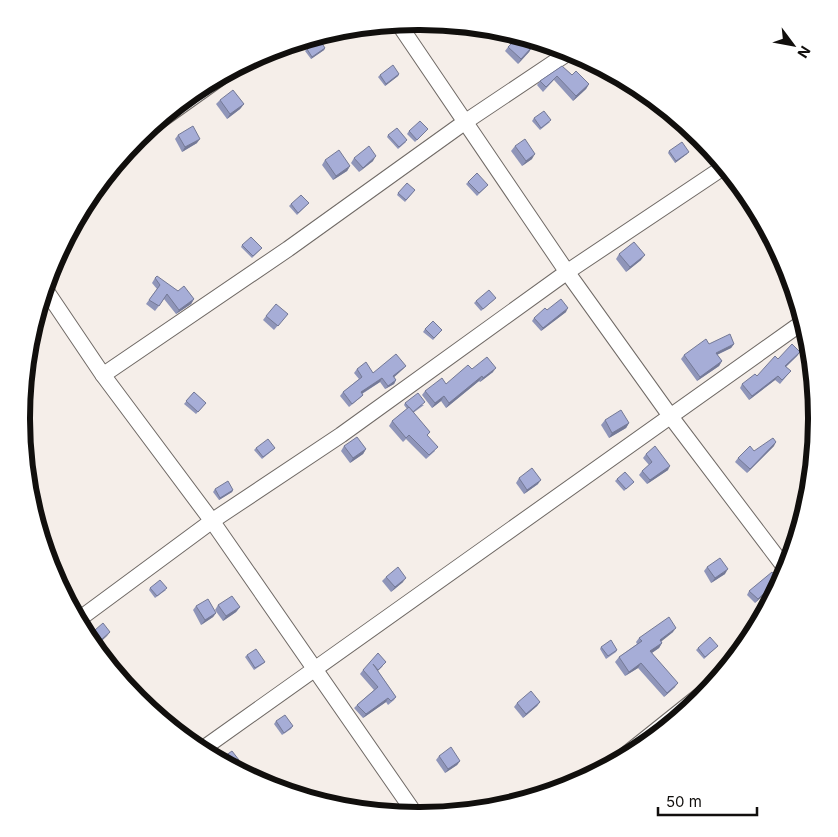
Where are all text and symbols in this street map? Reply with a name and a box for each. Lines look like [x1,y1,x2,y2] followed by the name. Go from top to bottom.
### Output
[768,20,818,70] north arrow
[794,43,814,61] text: N
[658,784,757,816] scale bar
[666,792,702,811] text: 50 m

